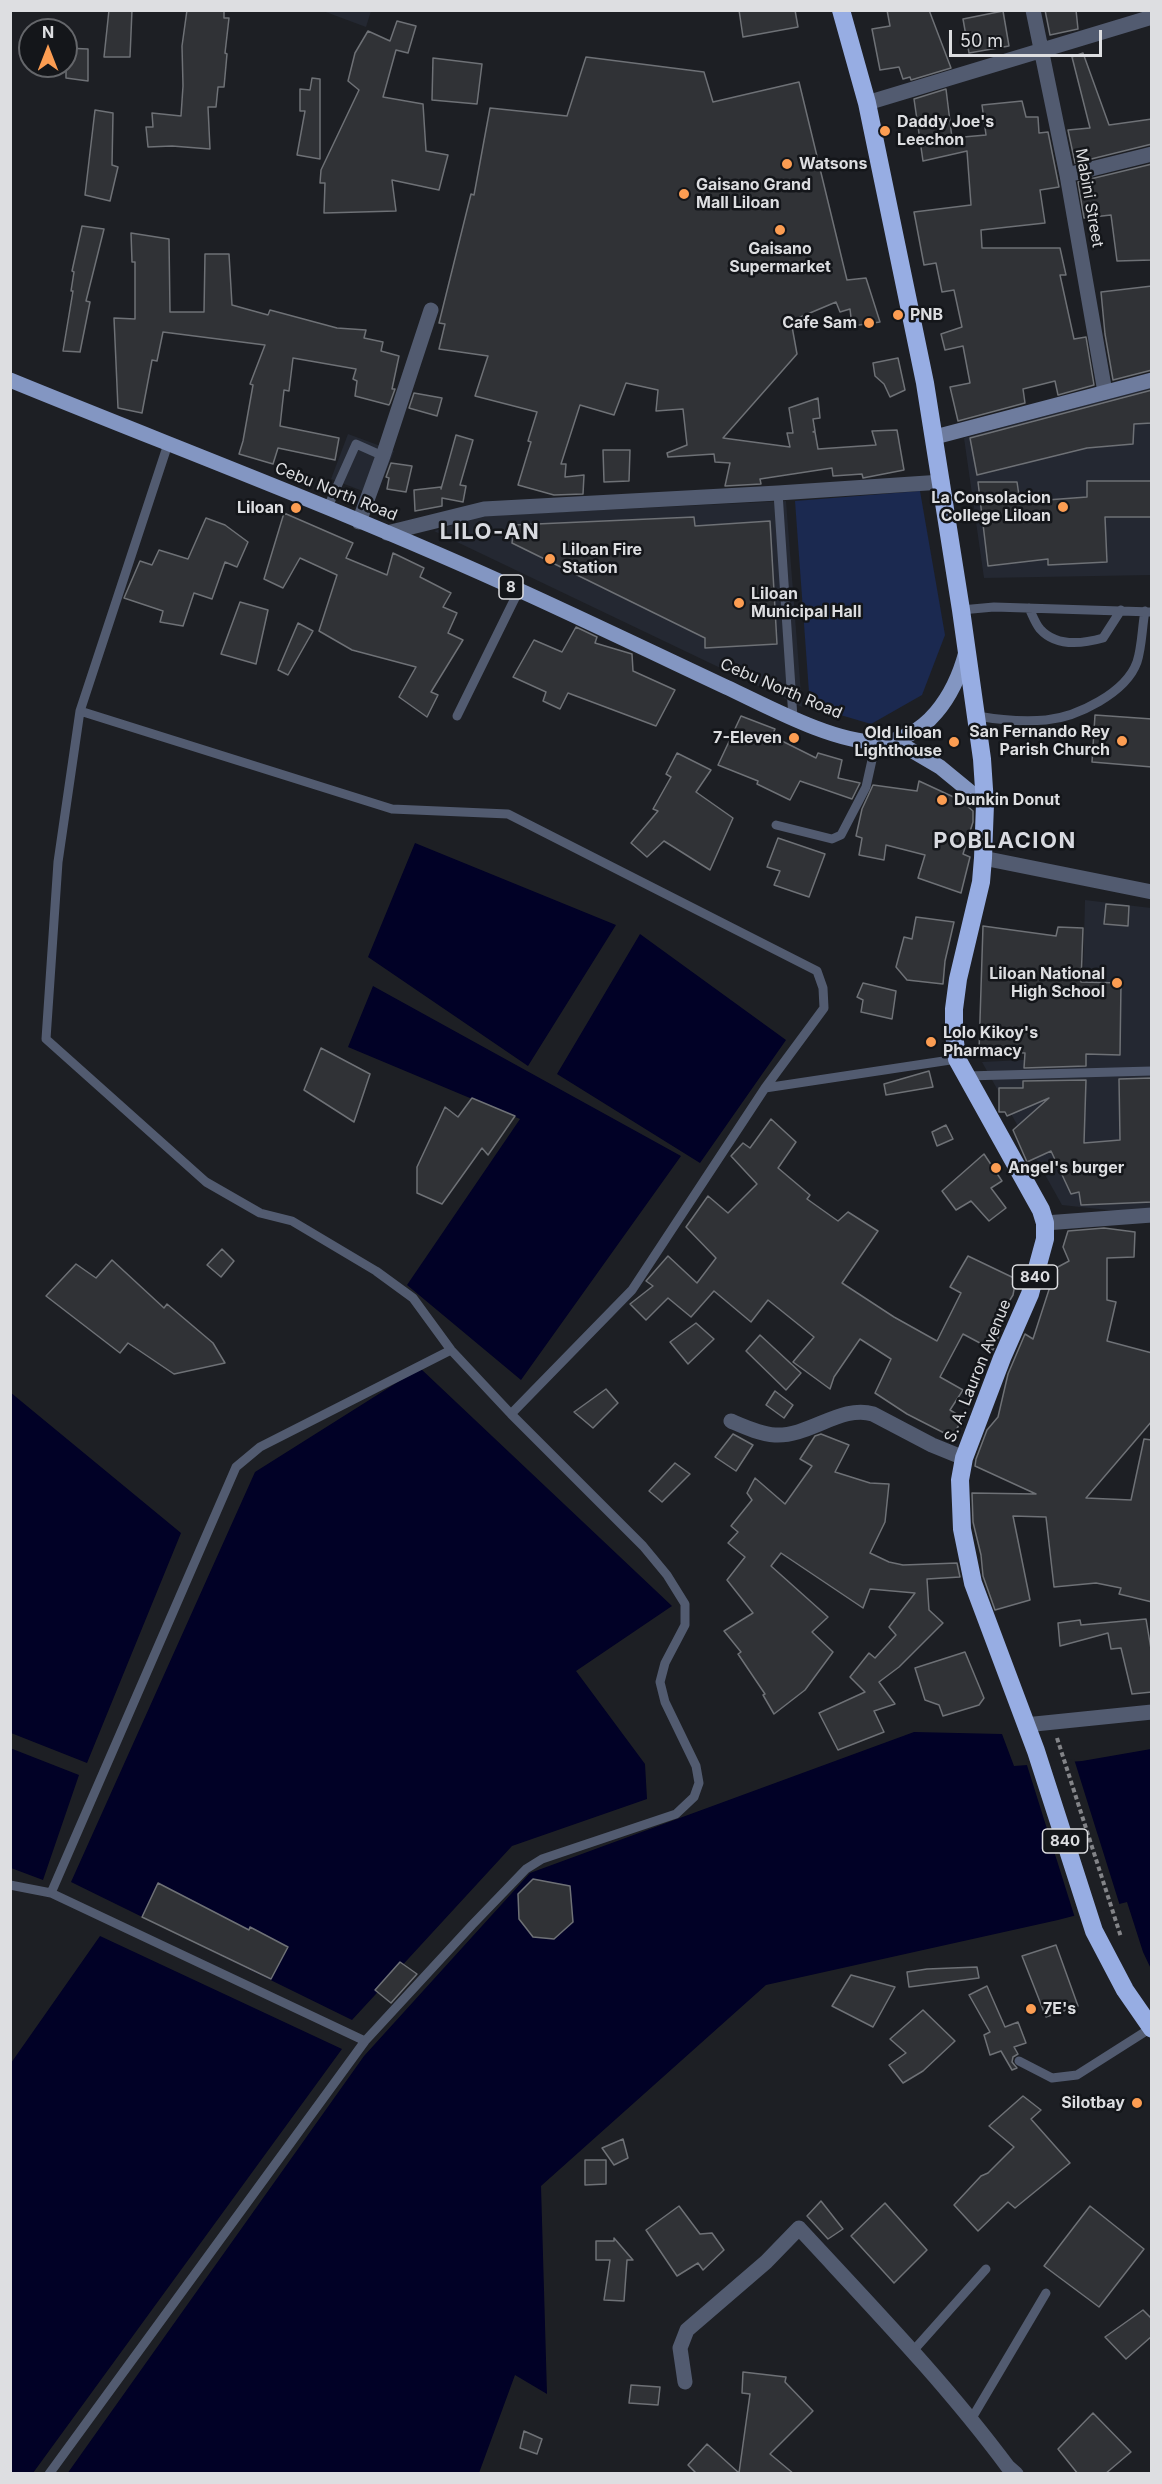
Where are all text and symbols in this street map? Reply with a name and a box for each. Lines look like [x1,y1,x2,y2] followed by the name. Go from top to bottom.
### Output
[18,18,78,78] north arrow
[952,18,1105,56] scale bar
[42,22,54,42] text: N
[960,30,1003,51] text: 50 m
[897,112,994,150] place label: Daddy Joe's Leechon
[878,124,892,138] marker: Daddy Joe's Leechon
[1071,147,1107,249] street label: Mabini Street
[799,154,867,174] place label: Watsons
[780,157,794,171] marker: Watsons
[696,175,811,213] place label: Gaisano Grand Mall Liloan
[677,187,691,201] marker: Gaisano Grand Mall Liloan
[773,223,787,237] marker: Gaisano Supermarket
[729,239,831,277] place label: Gaisano Supermarket
[910,305,943,325] place label: PNB
[891,308,905,322] marker: PNB
[782,313,857,333] place label: Cafe Sam
[862,316,876,330] marker: Cafe Sam
[272,459,400,525] street label: Cebu North Road
[931,488,1051,526] place label: La Consolacion College Liloan
[237,498,284,518] place label: Liloan
[1056,500,1070,514] marker: La Consolacion College Liloan
[289,501,303,515] marker: Liloan
[440,519,540,545] district label: LILO-AN
[562,540,642,578] place label: Liloan Fire Station
[543,552,557,566] marker: Liloan Fire Station
[499,575,523,599] road number: 8
[751,584,861,622] place label: Liloan Municipal Hall
[732,596,746,610] marker: Liloan Municipal Hall
[717,655,845,723] street label: Cebu North Road
[969,722,1110,760] place label: San Fernando Rey Parish Church
[854,723,942,761] place label: Old Liloan Lighthouse
[713,728,782,748] place label: 7-Eleven
[787,731,801,745] marker: 7-Eleven
[1115,734,1129,748] marker: San Fernando Rey Parish Church
[947,735,961,749] marker: Old Liloan Lighthouse
[954,790,1060,810] place label: Dunkin Donut
[935,793,949,807] marker: Dunkin Donut
[933,828,1077,854] district label: POBLACION
[989,964,1105,1002] place label: Liloan National High School
[1110,976,1124,990] marker: Liloan National High School
[943,1023,1038,1061] place label: Lolo Kikoy's Pharmacy
[924,1035,938,1049] marker: Lolo Kikoy's Pharmacy
[1008,1158,1124,1178] place label: Angel's burger
[989,1161,1003,1175] marker: Angel's burger
[1012,1265,1058,1289] road number: 840
[941,1297,1015,1445] street label: S. A. Lauron Avenue
[1042,1829,1088,1853] road number: 840
[1043,1999,1076,2019] place label: 7E's
[1024,2002,1038,2016] marker: 7E's
[1061,2093,1125,2113] place label: Silotbay
[1130,2096,1144,2110] marker: Silotbay

